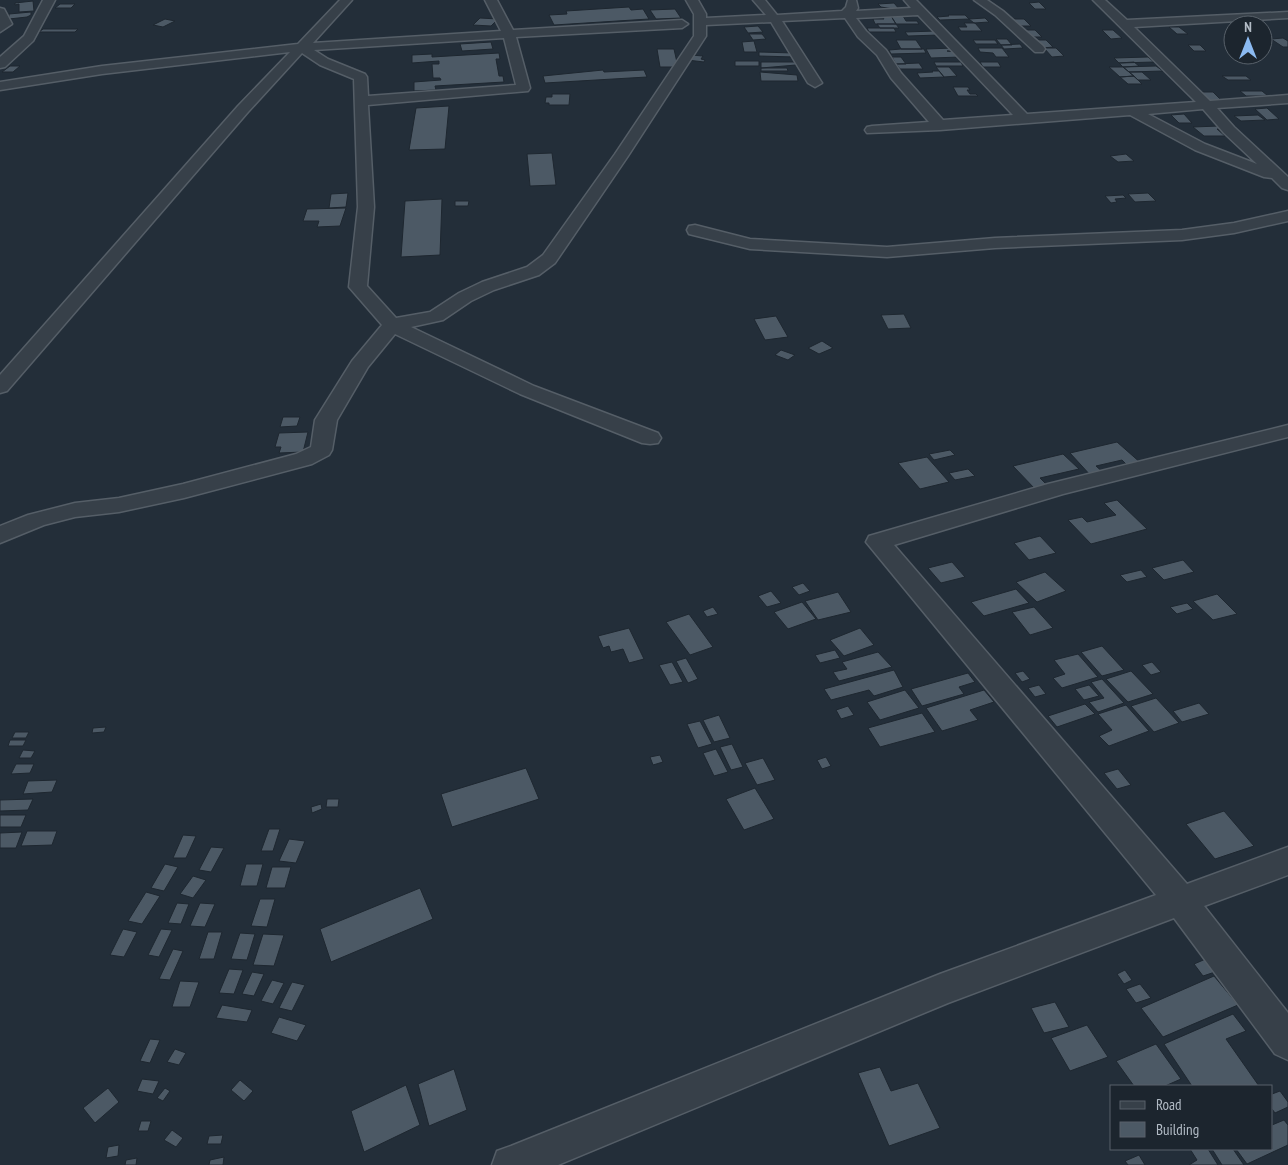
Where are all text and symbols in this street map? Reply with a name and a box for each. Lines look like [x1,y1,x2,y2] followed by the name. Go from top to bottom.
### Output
[1223,15,1273,65] north arrow
[1244,18,1252,36] text: N
[1110,1085,1273,1150] legend
[1156,1095,1182,1114] text: Road
[1156,1120,1199,1139] text: Building

